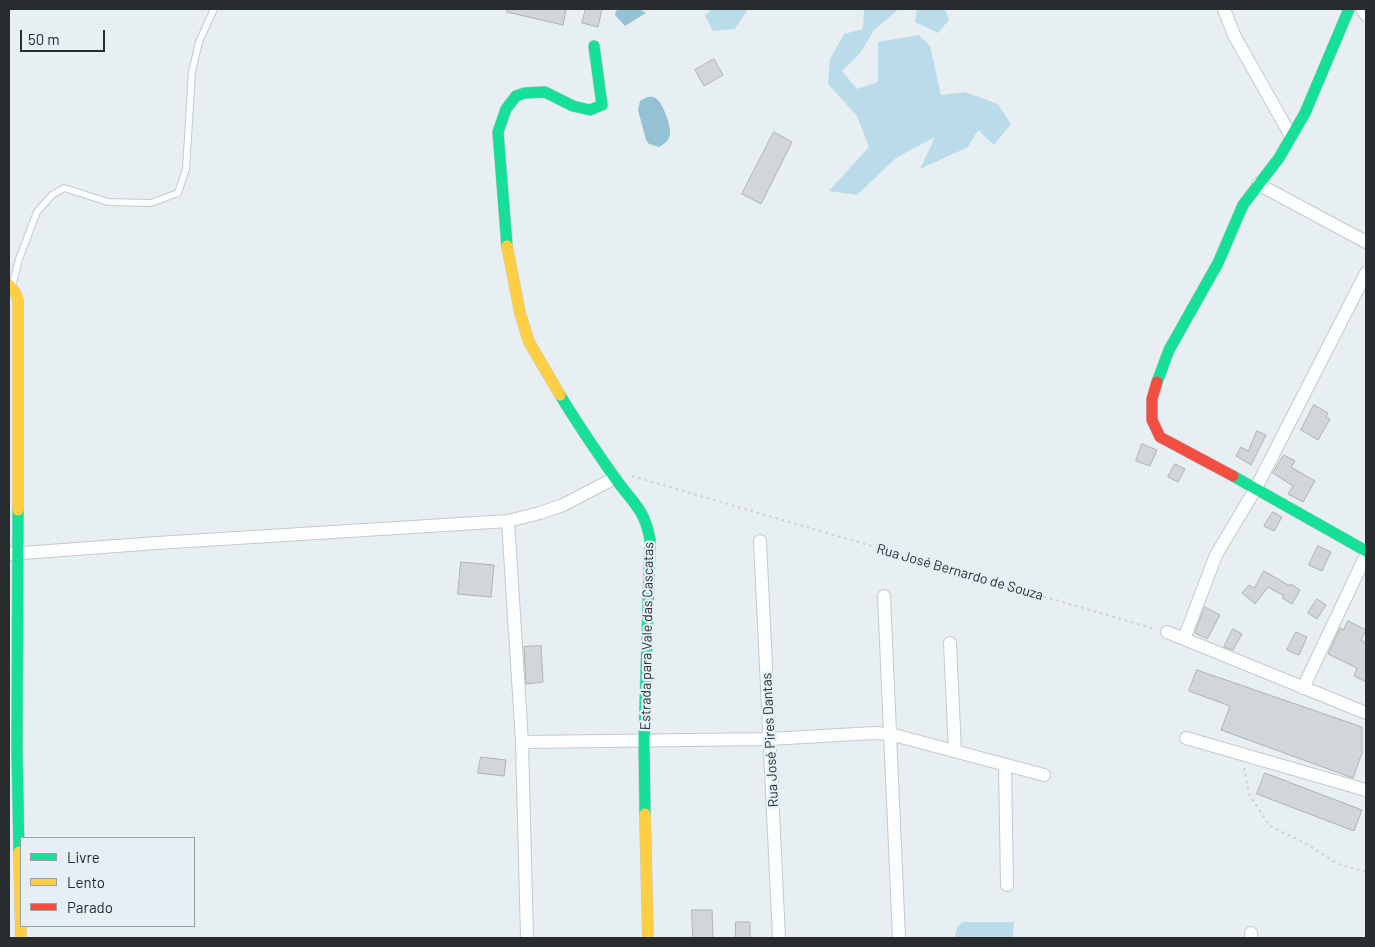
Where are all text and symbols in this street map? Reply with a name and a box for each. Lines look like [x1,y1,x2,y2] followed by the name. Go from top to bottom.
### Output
[22,20,108,52] scale bar
[28,30,60,48] text: 50 m
[875,540,1045,604] street label: Rua José Bernardo de Souza
[637,542,657,730] street label: Estrada para Vale das Cascatas
[758,672,782,808] street label: Rua José Pires Dantas
[20,837,195,927] legend
[67,848,100,866] text: Livre
[67,873,105,891] text: Lento
[67,898,113,916] text: Parado

